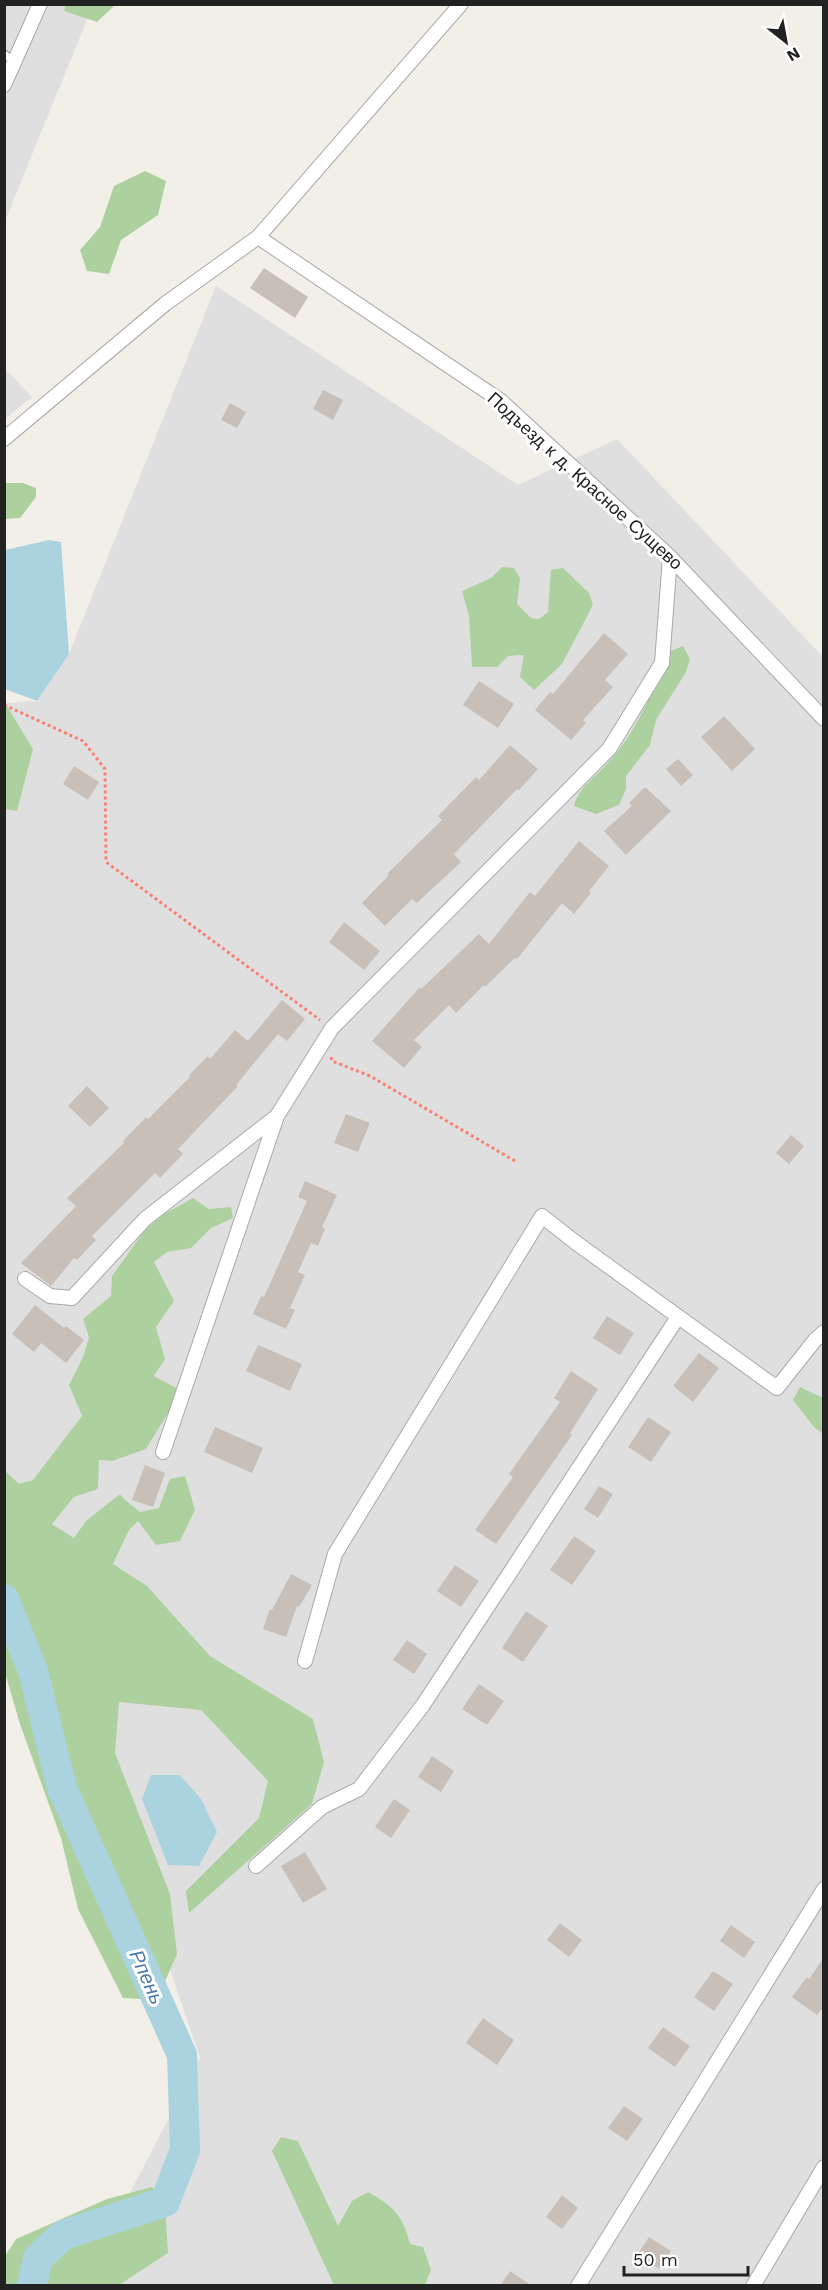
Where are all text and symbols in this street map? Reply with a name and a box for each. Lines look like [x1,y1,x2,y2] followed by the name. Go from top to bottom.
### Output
[756,12,816,72] north arrow
[783,43,803,66] text: N
[484,387,687,574] street label: Подъезд к д. Красное Сущево
[124,1946,170,2008] water label: Рпень
[624,2239,748,2277] scale bar
[633,2249,678,2270] text: 50 m

